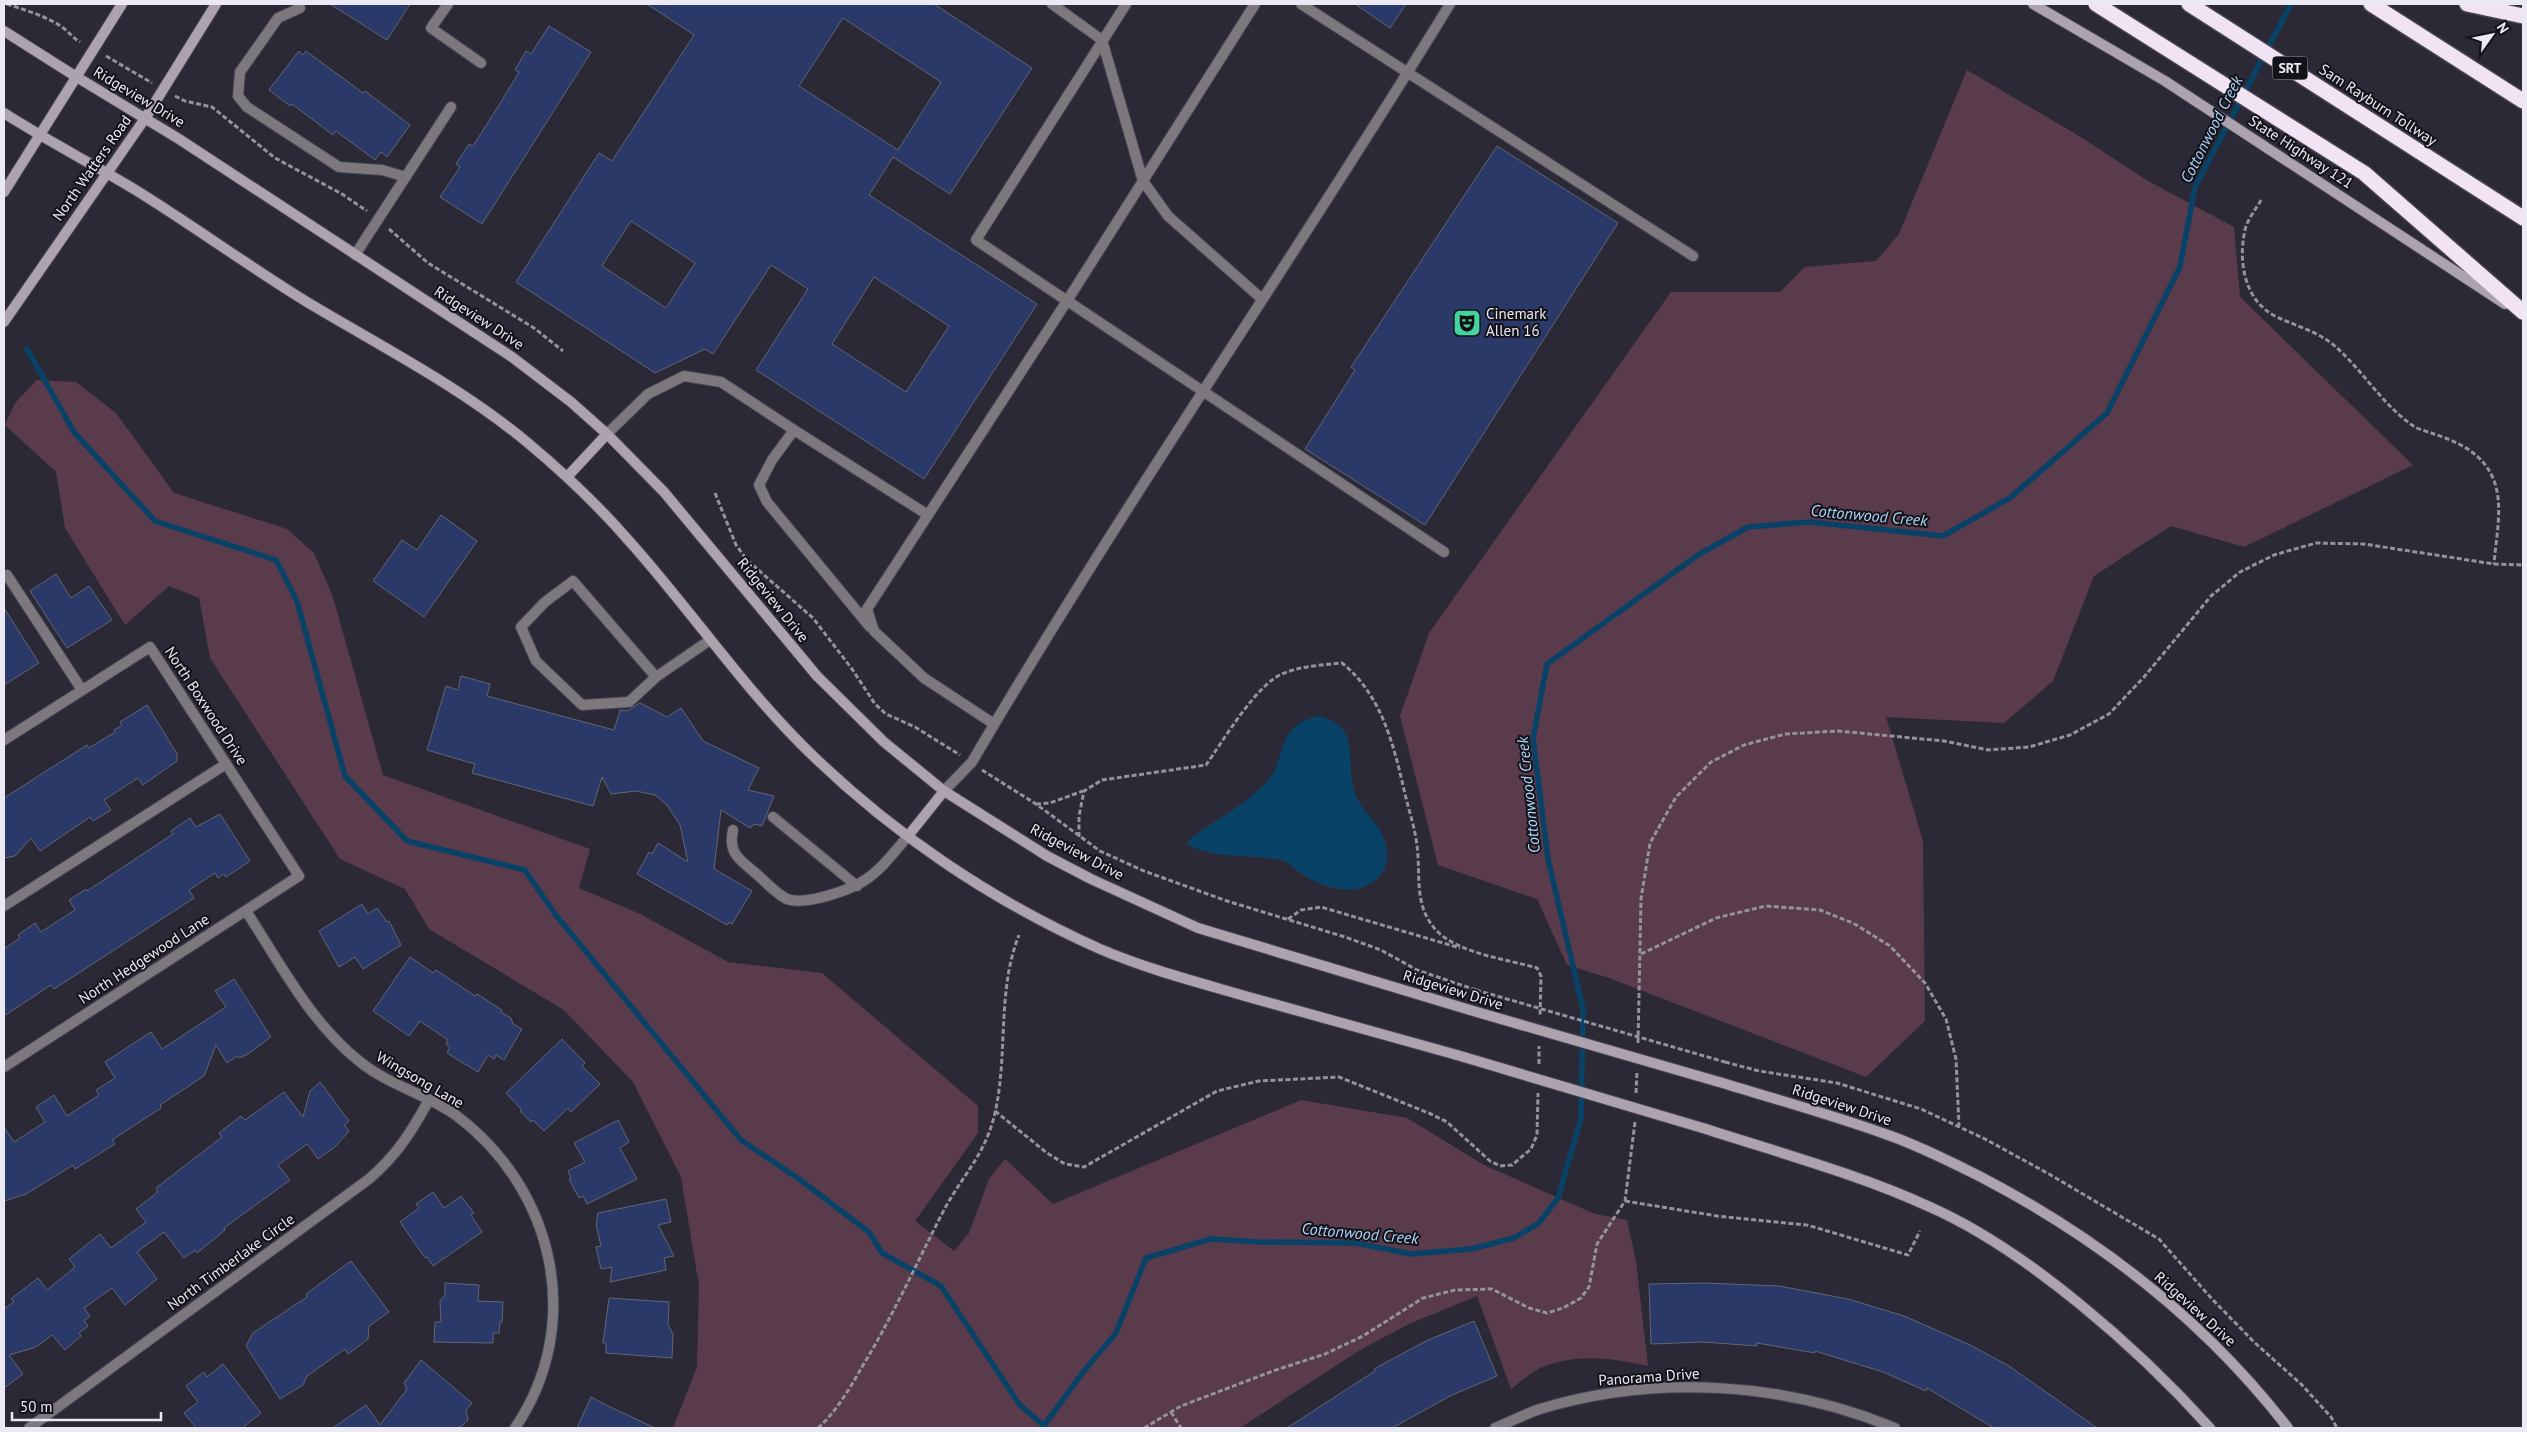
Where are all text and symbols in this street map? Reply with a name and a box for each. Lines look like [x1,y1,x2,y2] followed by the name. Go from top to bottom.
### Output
[2467,10,2517,60] north arrow
[2493,19,2513,37] text: N
[2272,56,2308,80] road number: SRT
[2316,59,2441,150] street label: Sam Rayburn Tollway
[90,62,188,131] street label: Ridgeview Drive
[2175,72,2247,186] water label: Cottonwood Creek
[48,111,135,224] street label: North Watters Road
[2245,111,2357,192] street label: State Highway 121
[431,281,528,354] street label: Ridgeview Drive
[1486,304,1547,340] place label: Cinemark Allen 16
[1452,308,1482,338] theatre icon: Cinemark Allen 16
[1810,500,1929,530] water label: Cottonwood Creek
[733,554,813,646] street label: Ridgeview Drive
[161,643,252,769] street label: North Boxwood Drive
[1512,735,1544,854] water label: Cottonwood Creek
[1027,819,1127,884] street label: Ridgeview Drive
[75,909,213,1008] street label: North Hedgewood Lane
[1401,965,1505,1014] street label: Ridgeview Drive
[373,1047,467,1112] street label: Wingsong Lane
[1790,1080,1894,1130] street label: Ridgeview Drive
[163,1209,298,1314] street label: North Timberlake Circle
[1301,1218,1420,1248] water label: Cottonwood Creek
[2151,1267,2240,1350] street label: Ridgeview Drive
[1598,1363,1700,1390] street label: Panorama Drive
[12,1390,161,1422] scale bar
[20,1397,53,1416] text: 50 m

